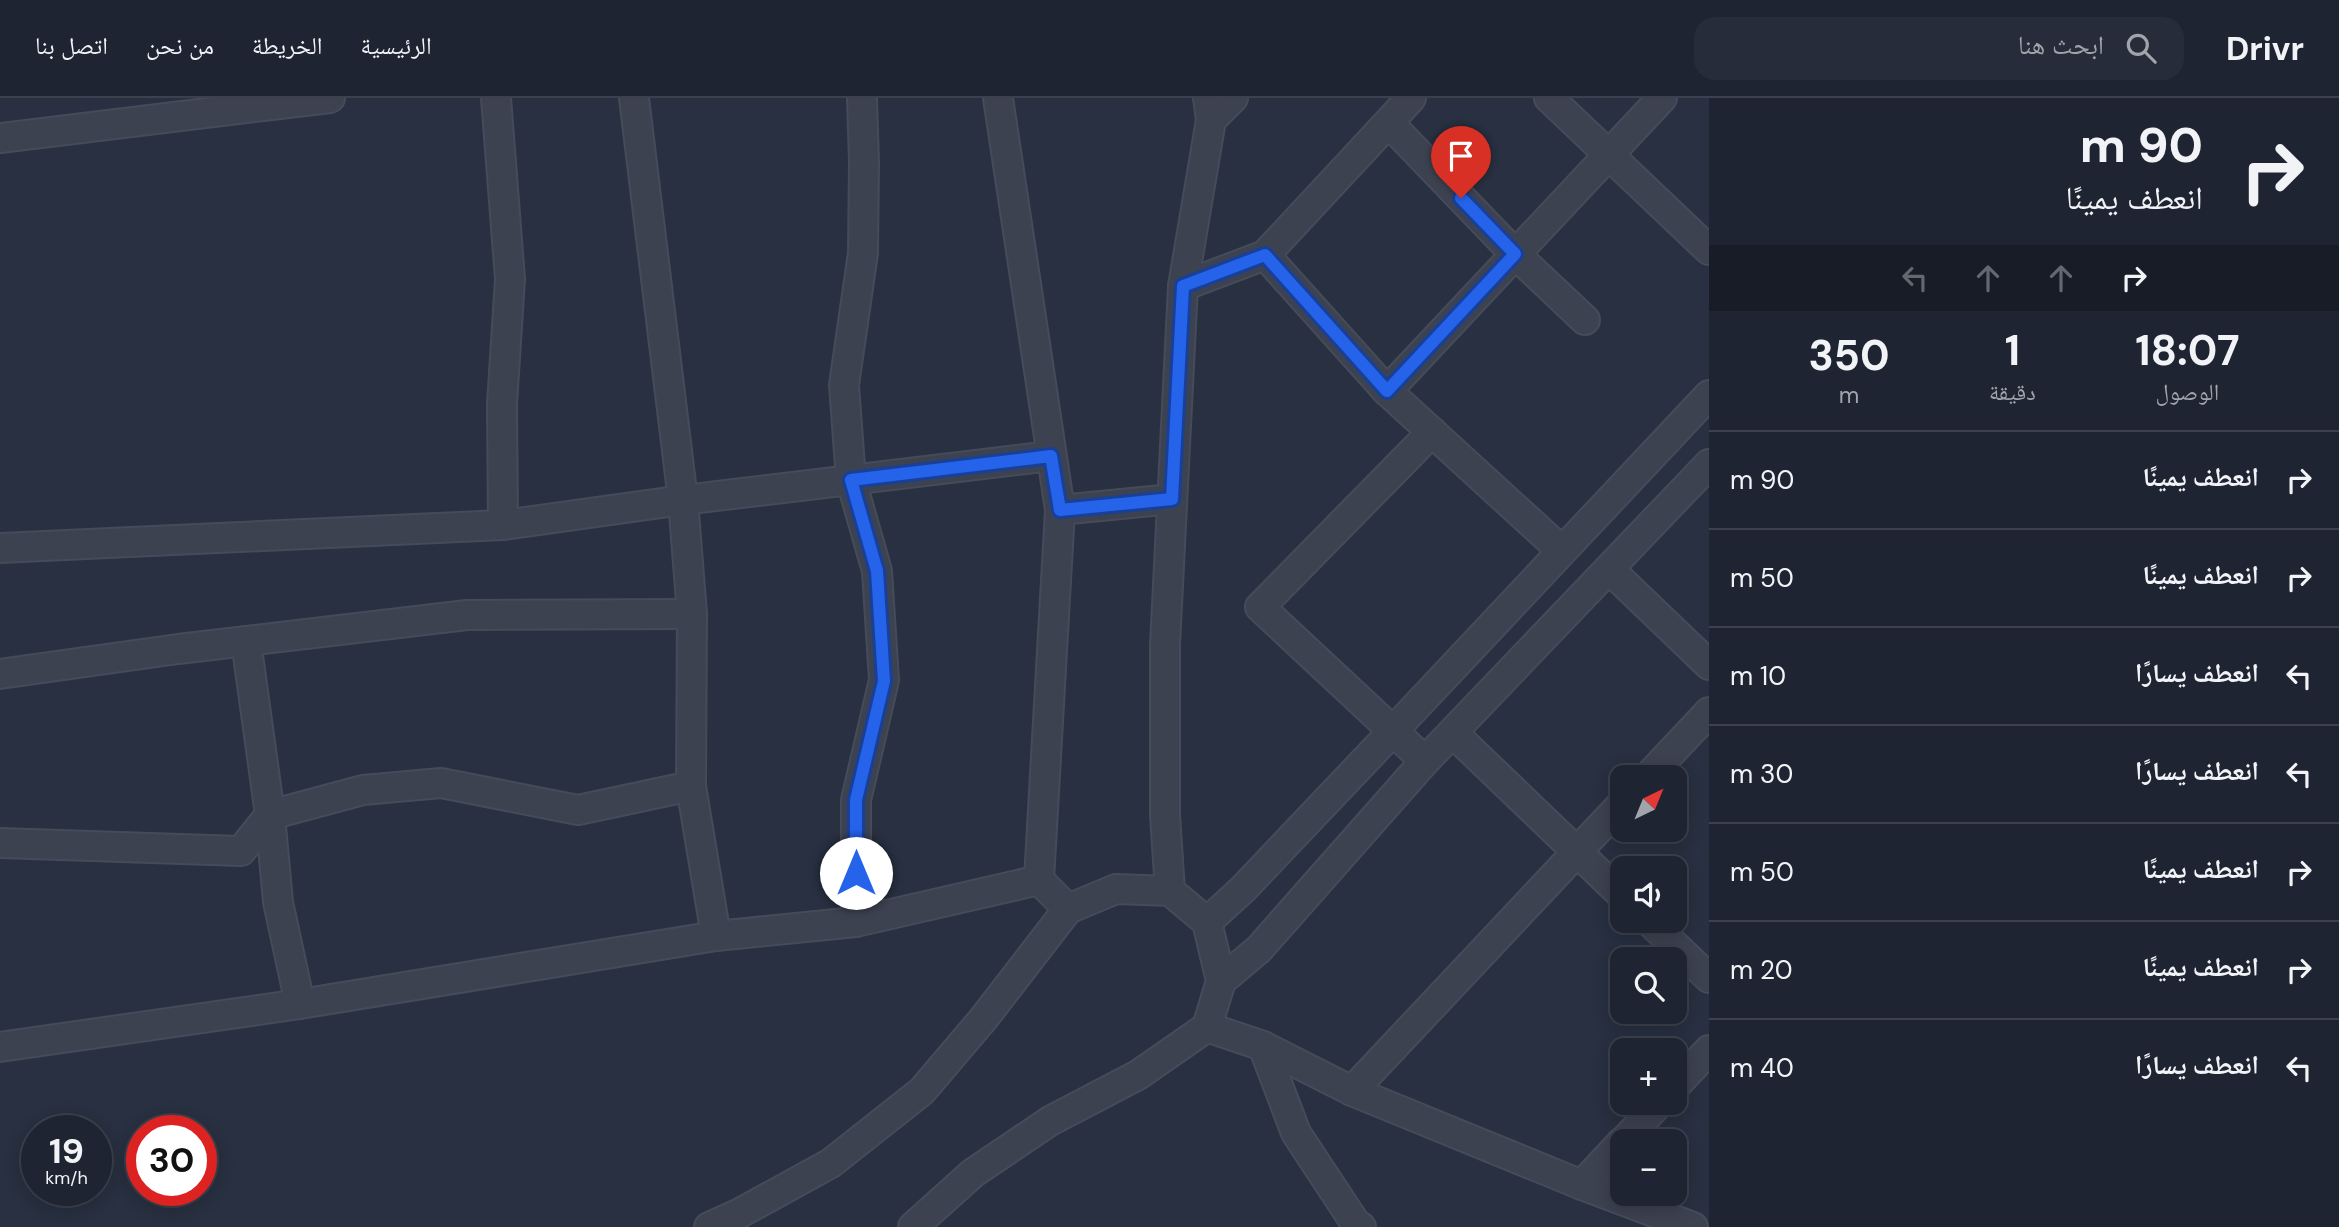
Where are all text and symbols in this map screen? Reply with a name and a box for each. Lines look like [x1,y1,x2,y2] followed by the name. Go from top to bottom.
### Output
[1694,17,2184,80] search box
[2226,27,2304,70] text: Drivr
[2018,28,2104,62] text: ابحث هنا
[2122,29,2160,67] icon: search
[35,30,108,61] text: اتصل بنا
[146,30,214,61] text: من نحن
[252,30,323,61] text: الخريطة
[361,30,432,61] text: الرئيسية
[2080,113,2203,177] text: 90 m
[1431,126,1491,198] pin
[2227,126,2318,217] icon: right
[1442,137,1480,175] icon: arrive
[2065,177,2203,219] text: انعطف يمينًا
[1896,259,1934,297] icon: left
[1969,259,2007,297] icon: ahead
[2042,259,2080,297] icon: ahead
[2115,259,2153,297] icon: right
[2005,323,2020,378] text: 1
[2135,323,2240,378] text: 18:07
[1808,328,1890,383] text: 350
[1989,377,2036,407] text: دقيقة
[2156,377,2219,407] text: الوصول
[1839,380,1859,410] text: m
[2143,460,2259,494] text: انعطف يمينًا
[2280,461,2318,499] icon: right
[1730,463,1794,497] text: 90 m
[2143,558,2259,592] text: انعطف يمينًا
[2280,559,2318,597] icon: right
[1730,561,1794,595] text: 50 m
[2135,656,2259,690] text: انعطف يسارًا
[2280,657,2318,695] icon: left
[1730,659,1786,693] text: 10 m
[2135,754,2259,788] text: انعطف يسارًا
[2280,755,2318,793] icon: left
[1730,757,1793,791] text: 30 m
[1610,765,1687,842] north arrow
[1610,765,1687,1206] map controls
[819,836,893,910] position arrow
[2143,852,2259,886] text: انعطف يمينًا
[2280,853,2318,891] icon: right
[1730,855,1794,889] text: 50 m
[1610,856,1687,933] button: sound
[1610,947,1687,1024] button: search
[2143,950,2259,984] text: انعطف يمينًا
[2280,951,2318,989] icon: right
[1730,953,1793,987] text: 20 m
[1610,1038,1687,1115] button: +
[2135,1048,2259,1082] text: انعطف يسارًا
[2280,1049,2318,1087] icon: left
[1730,1051,1794,1085] text: 40 m
[126,1115,217,1206] speed limit sign: 30
[49,1128,84,1174] text: 19
[1610,1129,1687,1206] button: −
[45,1166,88,1190] text: km/h

